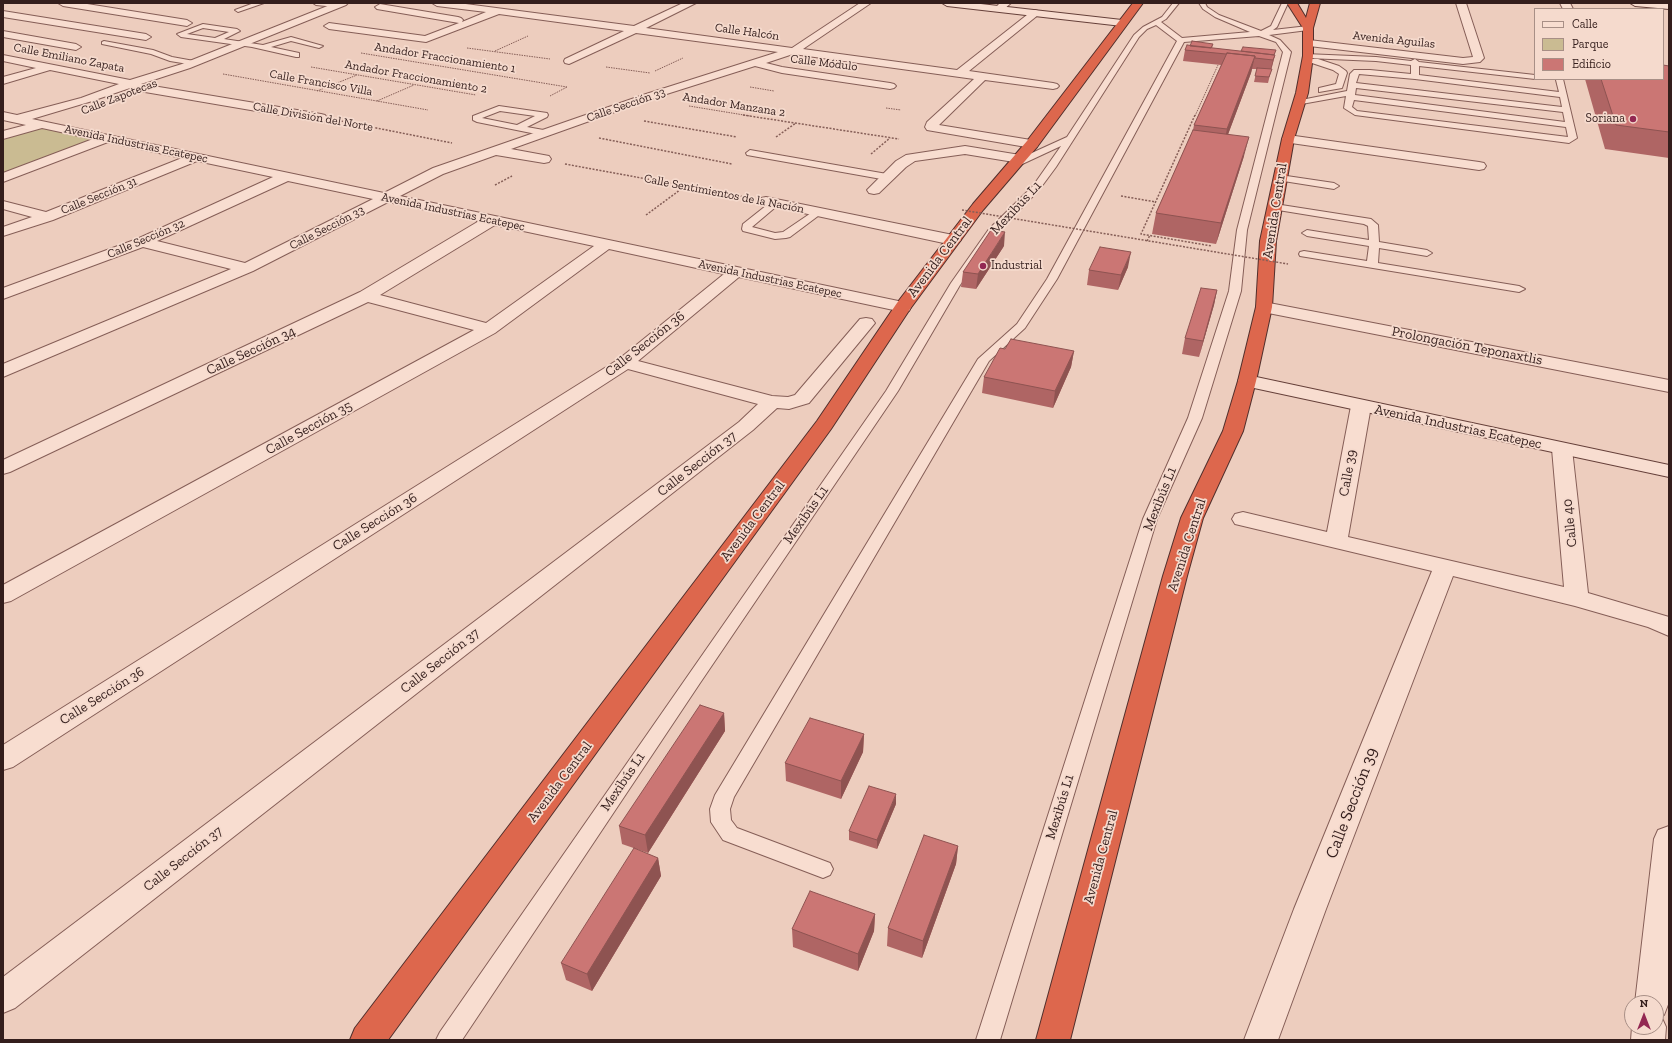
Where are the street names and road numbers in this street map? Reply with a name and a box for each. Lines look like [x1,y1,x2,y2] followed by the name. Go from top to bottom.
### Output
[714,20,780,44] street label: Calle Halcón
[1352,29,1436,51] street label: Avenida Aguilas
[12,40,126,76] street label: Calle Emiliano Zapata
[373,40,517,76] street label: Andador Fraccionamiento 1
[790,52,858,74] street label: Calle Módulo
[344,57,488,97] street label: Andador Fraccionamiento 2
[268,67,374,99] street label: Calle Francisco Villa
[79,76,159,118] street label: Calle Zapotecas
[585,85,667,125] street label: Calle Sección 33
[682,90,786,120] street label: Andador Manzana 2
[252,99,374,135] street label: Calle División del Norte
[63,122,209,166] street label: Avenida Industrias Ecatepec
[1259,162,1291,260] street label: Avenida Central
[643,171,805,217] street label: Calle Sentimientos de la Nación
[59,174,139,218] street label: Calle Sección 31
[987,178,1045,238] street label: Mexibús L1
[380,190,526,234] street label: Avenida Industrias Ecatepec
[287,203,367,253] street label: Calle Sección 33
[904,213,976,301] street label: Avenida Central
[105,216,187,262] street label: Calle Sección 32
[697,257,843,301] street label: Avenida Industrias Ecatepec
[602,308,688,380] street label: Calle Sección 36
[204,323,298,379] street label: Calle Sección 34
[1390,323,1544,369] street label: Prolongación Teponaxtlis
[263,397,355,459] street label: Calle Sección 35
[1373,401,1543,453] street label: Avenida Industrias Ecatepec
[654,428,740,500] street label: Calle Sección 37
[1336,448,1360,498] street label: Calle 39
[1140,465,1180,533] street label: Mexibús L1
[717,477,789,565] street label: Avenida Central
[780,483,832,547] street label: Mexibús L1
[330,489,420,555] street label: Calle Sección 36
[1164,496,1210,594] street label: Avenida Central
[1559,498,1581,548] street label: Calle 40
[397,625,483,697] street label: Calle Sección 37
[57,663,147,729] street label: Calle Sección 36
[524,738,596,826] street label: Avenida Central
[1321,745,1383,861] street label: Calle Sección 39
[597,749,649,815] street label: Mexibús L1
[1042,772,1078,842] street label: Mexibús L1
[1080,808,1122,906] street label: Avenida Central
[140,823,226,895] street label: Calle Sección 37

